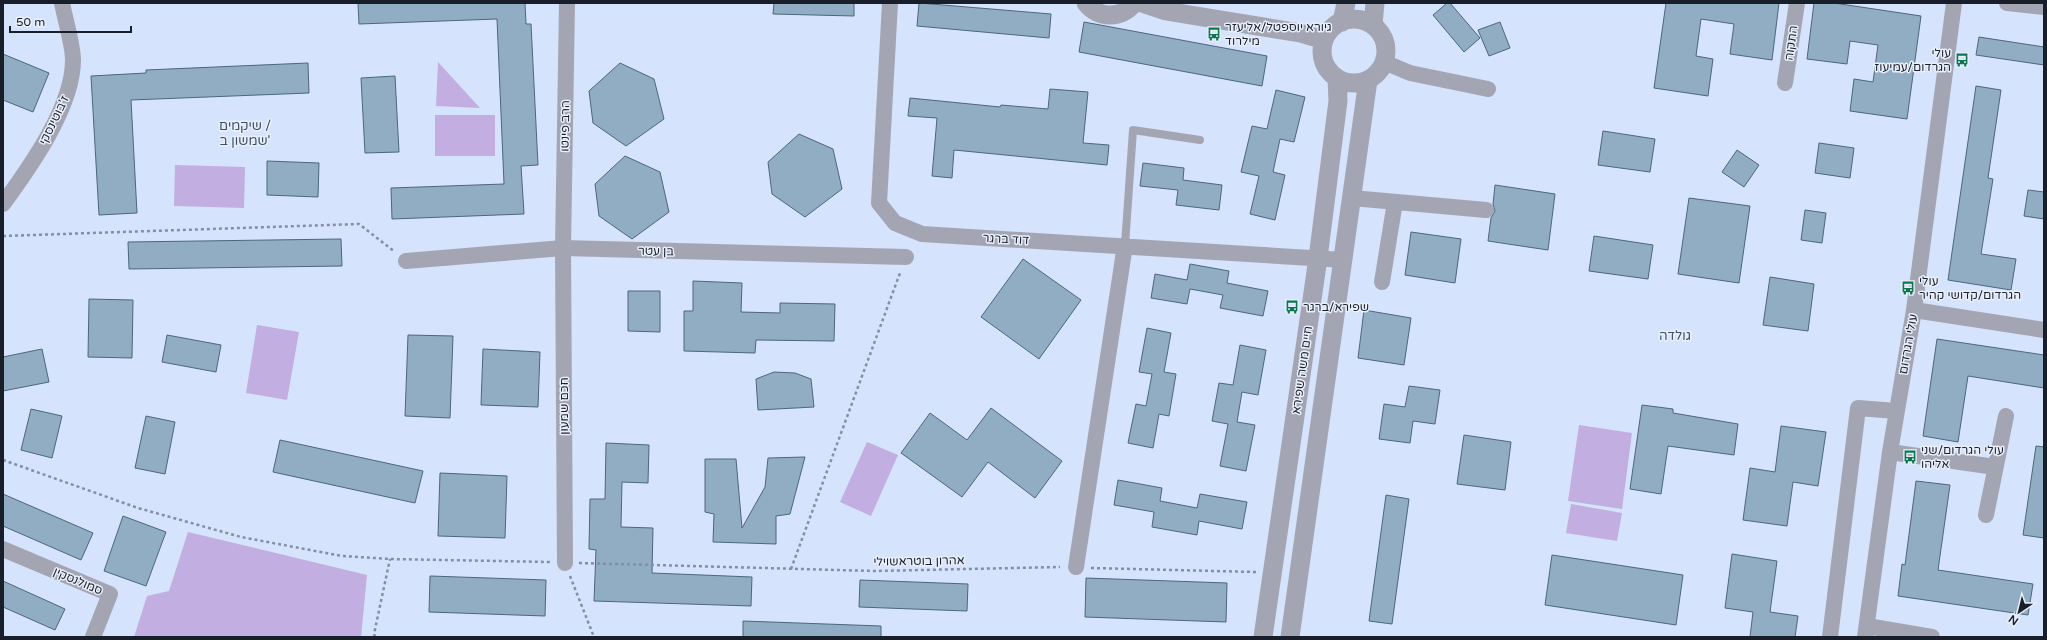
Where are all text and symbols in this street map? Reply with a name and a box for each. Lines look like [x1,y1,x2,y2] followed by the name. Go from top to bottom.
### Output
[10,8,131,34] scale bar
[16,15,45,29] text: 50 m
[1225,20,1332,48] place label: גיורא יוספטל/אליעזר מילרוד
[1782,25,1800,61] street label: התקוה
[1206,26,1222,42] bus stop icon: גיורא יוספטל/אליעזר מילרוד
[1874,46,1951,74] place label: עולי הגרדום/עמיעוז
[1954,52,1970,68] bus stop icon: עולי הגרדום/עמיעוז
[36,93,72,147] street label: ז'בוטינסקי
[558,100,572,152] street label: הרב פינטו
[219,118,271,149] district label: שיקמים / שמשון ב'
[982,231,1030,247] street label: דוד ברגר
[638,244,674,258] street label: בן עטר
[1919,274,2021,302] place label: עולי הגרדום/קדושי קהיר
[1900,280,1916,296] bus stop icon: עולי הגרדום/קדושי קהיר
[1284,299,1300,315] bus stop icon: שפירא/ברגר
[1303,300,1369,314] place label: שפירא/ברגר
[1896,313,1920,375] street label: עולי הגרדום
[1289,325,1315,415] street label: חיים משה שפירא
[1659,328,1691,344] district label: גולדה
[557,377,571,435] street label: חכם שמעון
[1921,443,2004,471] place label: עולי הגרדום/שני אליהו
[1902,449,1918,465] bus stop icon: עולי הגרדום/שני אליהו
[873,553,965,569] street label: אהרון בוטראשוילי
[51,564,105,598] street label: סמולנסקין
[1999,592,2039,632] north arrow
[2006,612,2021,628] text: N

